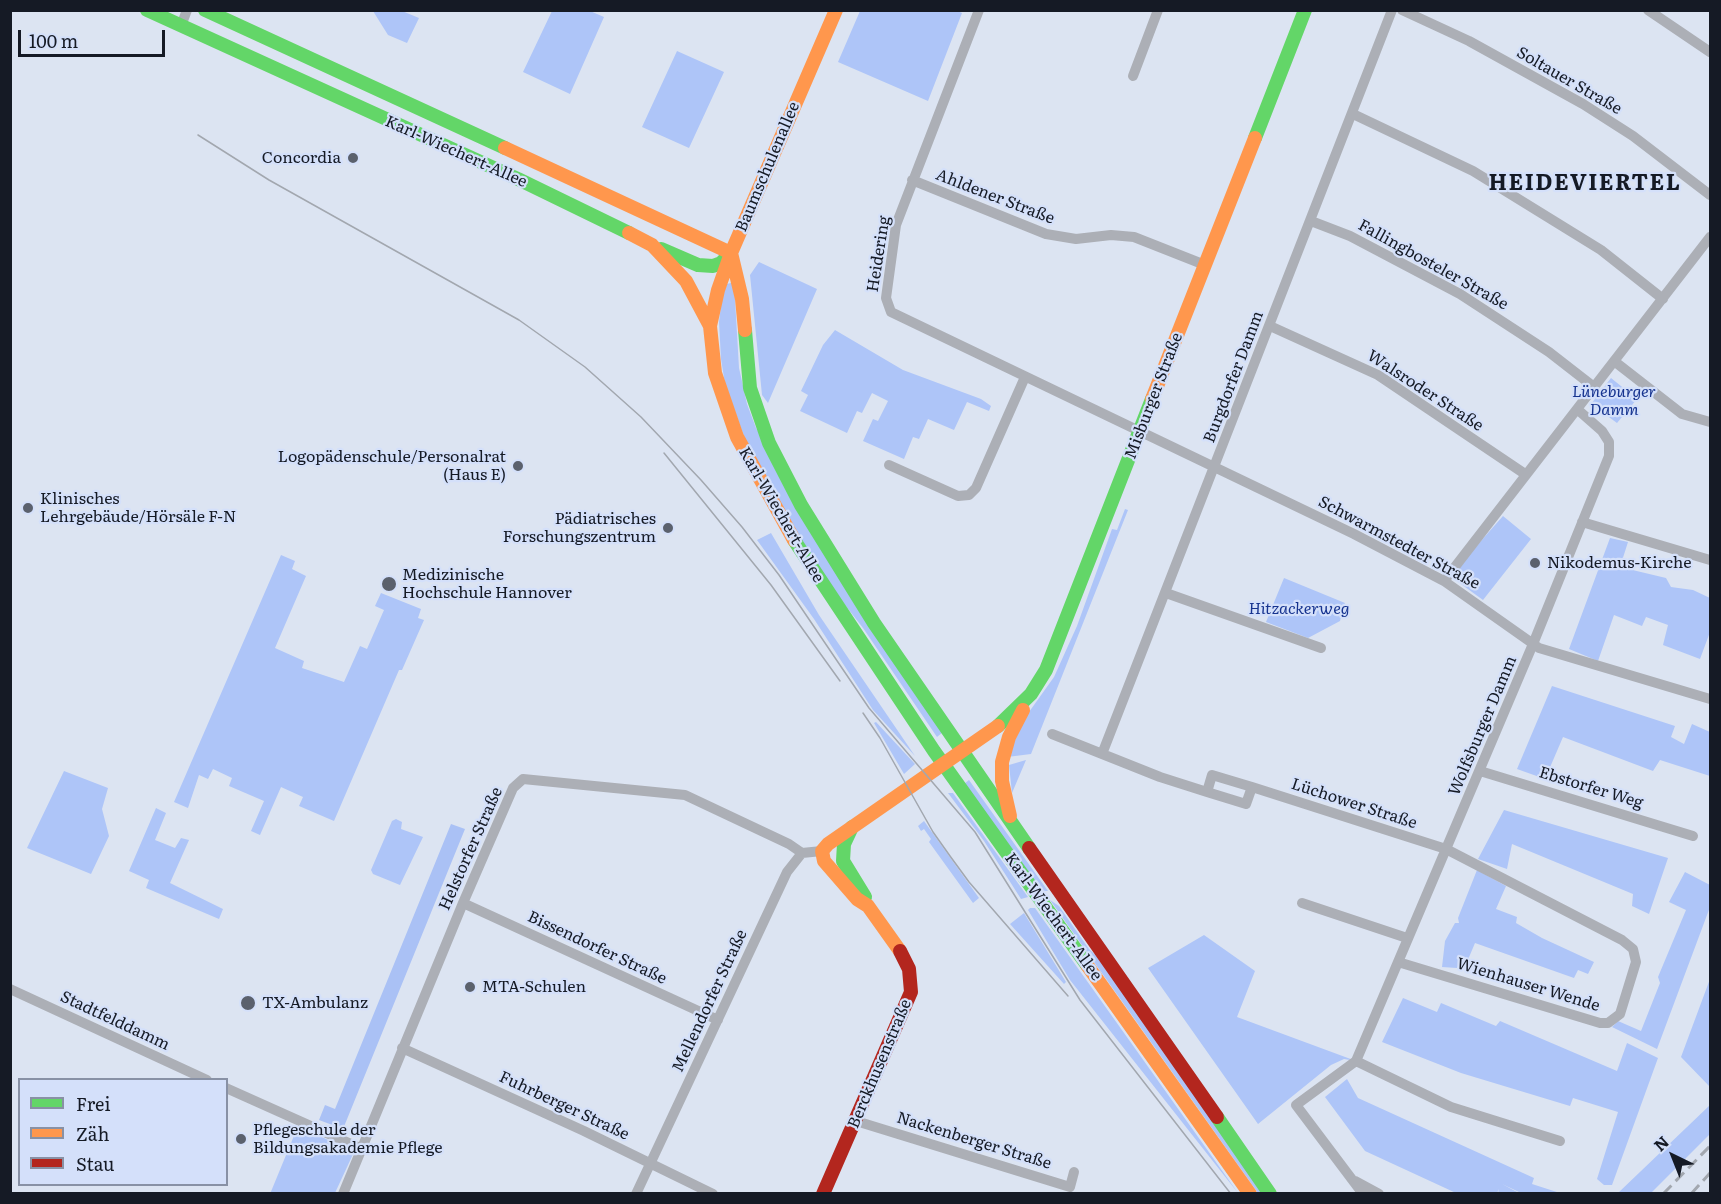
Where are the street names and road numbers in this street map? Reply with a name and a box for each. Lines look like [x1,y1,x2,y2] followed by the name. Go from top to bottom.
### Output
[1513,43,1625,119] street label: Soltauer Straße
[732,99,804,235] street label: Baumschulenallee
[382,112,530,192] street label: Karl-Wiechert-Allee
[933,166,1057,228] street label: Ahldener Straße
[863,214,895,294] street label: Heidering
[1355,216,1511,314] street label: Fallingbosteler Straße
[1200,308,1268,446] street label: Burgdorfer Damm
[1121,330,1187,462] street label: Misburger Straße
[1363,346,1487,436] street label: Walsroder Straße
[734,444,828,586] street label: Karl-Wiechert-Allee
[1315,492,1483,594] street label: Schwarmstedter Straße
[1445,653,1521,799] street label: Wolfsburger Damm
[1537,763,1645,813] street label: Ebstorfer Weg
[1289,775,1419,833] street label: Lüchower Straße
[435,784,507,914] street label: Helstorfer Straße
[1000,849,1106,985] street label: Karl-Wiechert-Allee
[524,907,670,989] street label: Bissendorfer Straße
[669,927,751,1075] street label: Mellendorfer Straße
[1454,954,1602,1016] street label: Wienhauser Wende
[57,987,173,1055] street label: Stadtfelddamm
[844,997,916,1131] street label: Berckhusenstraße
[496,1067,632,1145] street label: Fuhrberger Straße
[894,1108,1054,1174] street label: Nackenberger Straße

